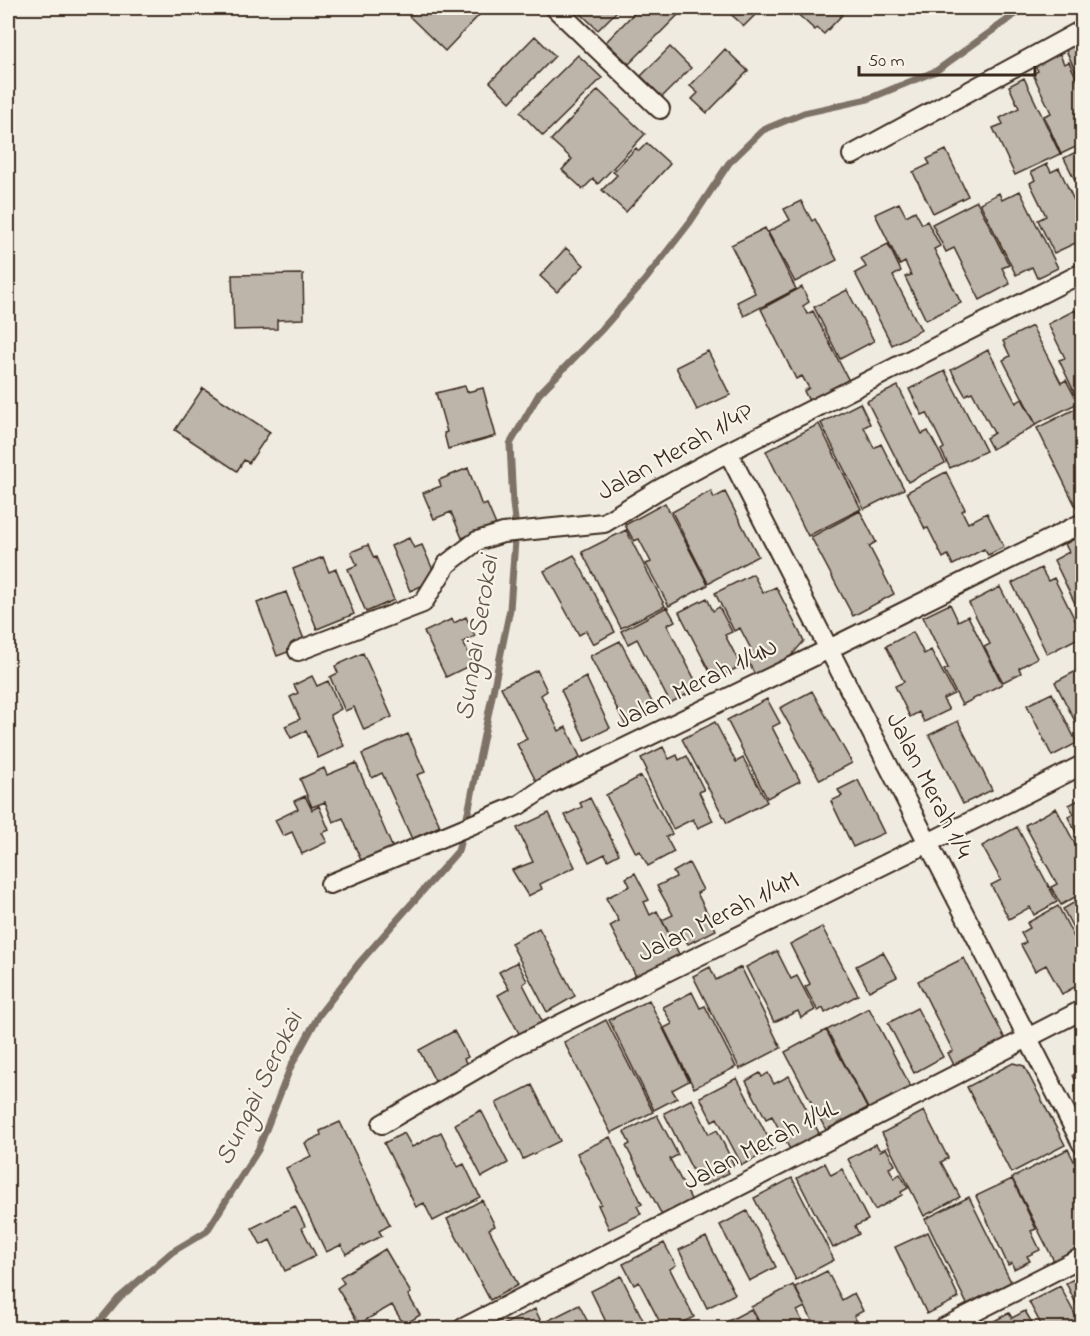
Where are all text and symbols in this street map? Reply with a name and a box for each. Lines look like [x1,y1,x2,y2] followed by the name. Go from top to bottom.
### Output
[859,39,1034,77] scale bar
[868,49,905,75] text: 50 m
[591,394,761,512] street label: Jalan Merah 1/4P
[446,551,512,724] water label: Sungai Serokai
[609,629,785,741] street label: Jalan Merah 1/4N
[875,706,981,866] street label: Jalan Merah 1/4
[632,862,806,974] street label: Jalan Merah 1/4M
[206,1004,316,1173] water label: Sungai Serokai
[677,1090,845,1201] street label: Jalan Merah 1/4L

